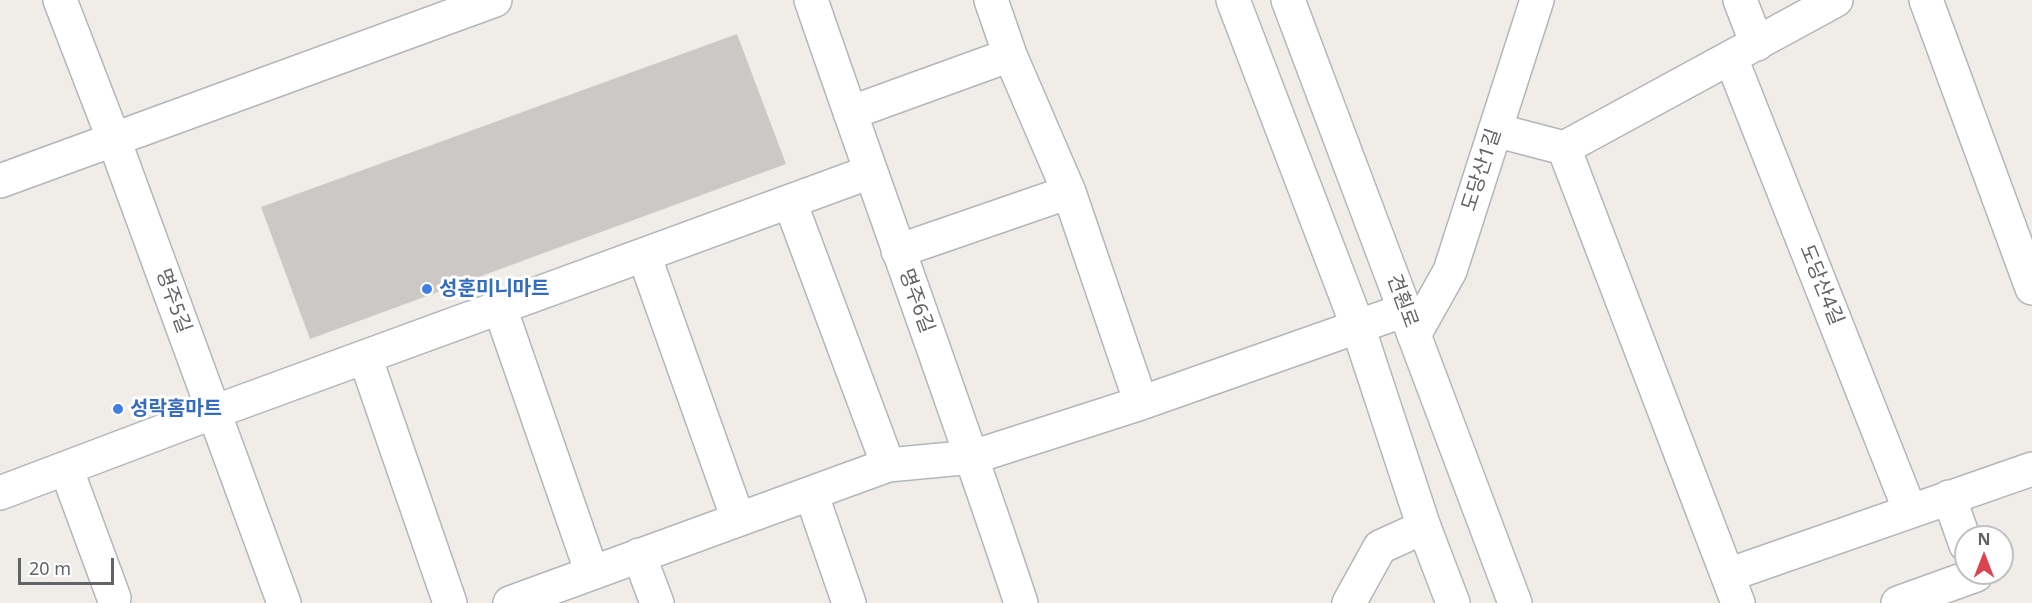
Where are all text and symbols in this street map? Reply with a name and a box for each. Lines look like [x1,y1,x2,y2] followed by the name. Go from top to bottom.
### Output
[1457,126,1507,214] street label: 도당산1길
[1794,241,1848,329] street label: 도당산4길
[150,266,196,336] street label: 명주5길
[893,266,939,336] street label: 명주6길
[1381,271,1423,331] street label: 견훤로
[439,277,549,301] place label: 성훈미니마트
[420,282,434,296] marker: 성훈미니마트
[130,397,222,421] place label: 성락홈마트
[111,402,125,416] marker: 성락홈마트
[1954,525,2014,585] north arrow
[1977,528,1991,550] text: N
[21,546,117,584] scale bar
[29,556,71,580] text: 20 m

